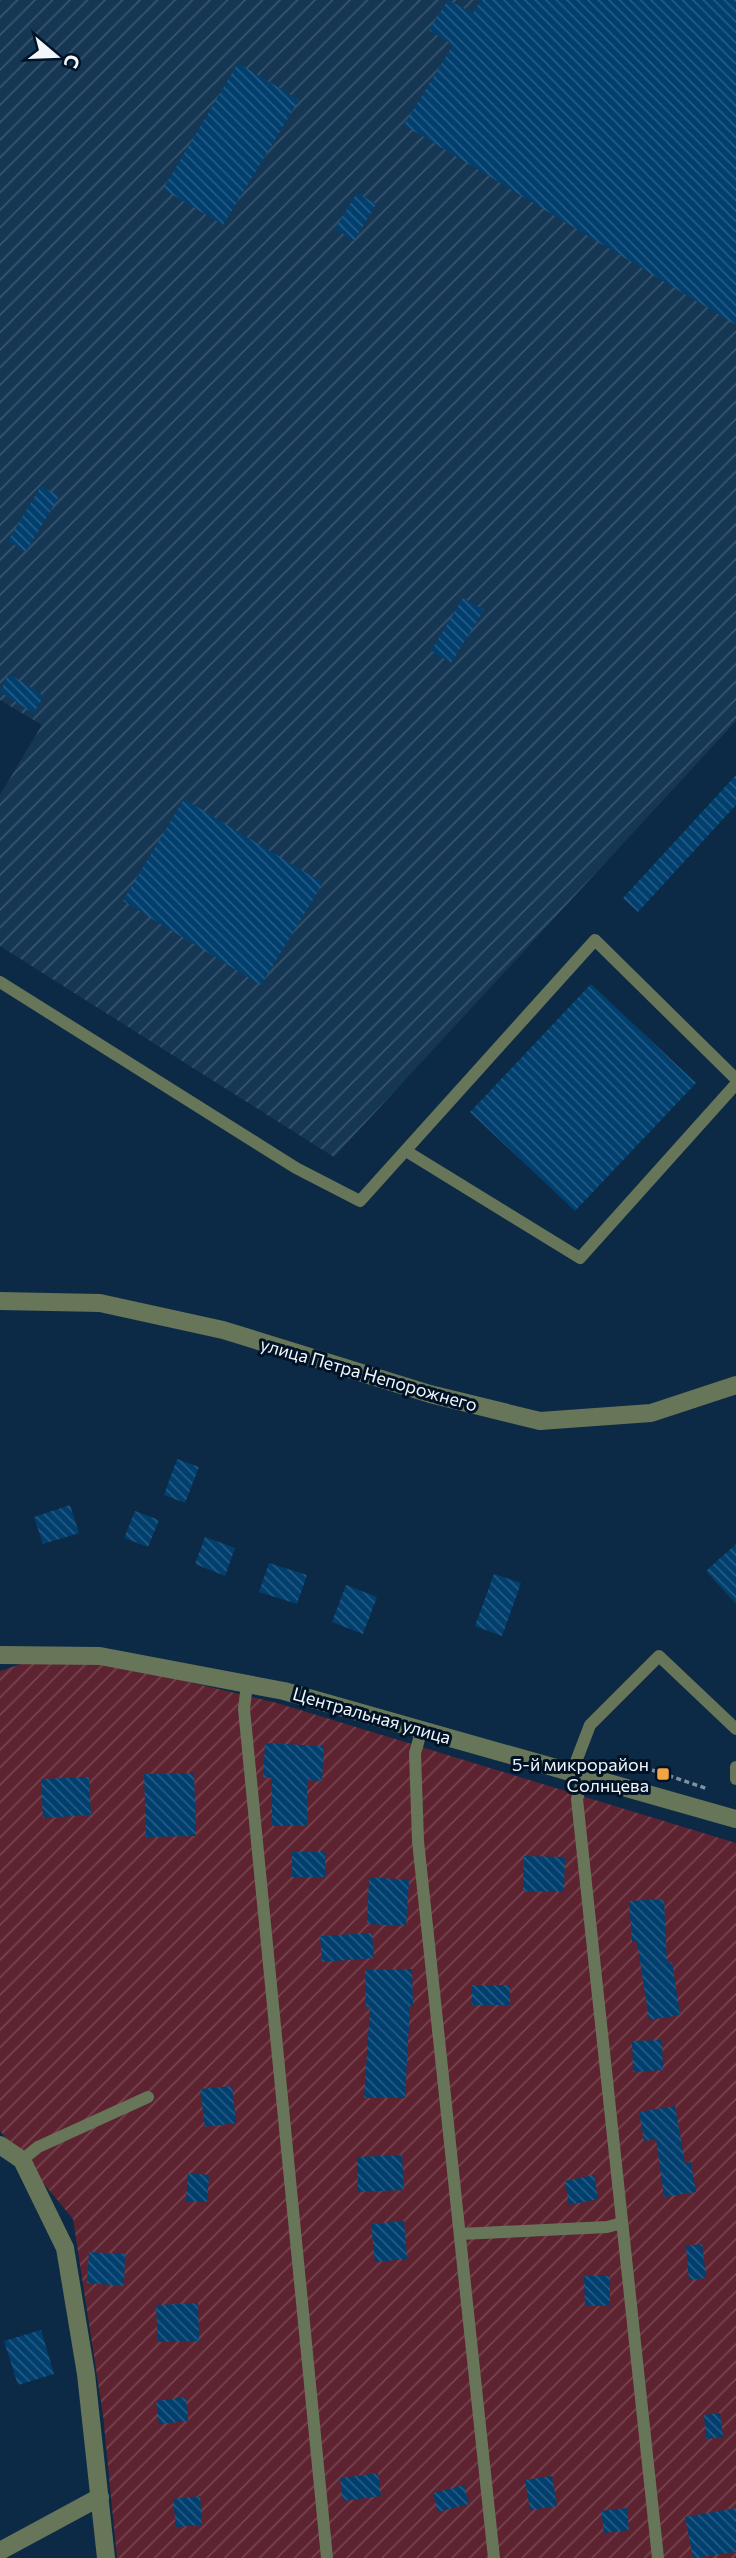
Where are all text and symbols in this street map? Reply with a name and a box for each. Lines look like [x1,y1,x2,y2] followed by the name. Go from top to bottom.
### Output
[21,21,91,91] north arrow
[60,52,86,72] text: С
[258,1332,480,1416] street label: улица Петра Непорожнего
[291,1682,453,1748] street label: Центральная улица
[512,1753,649,1796] place label: 5-й микрорайон Солнцева
[655,1766,671,1782] marker: 5-й микрорайон Солнцева

